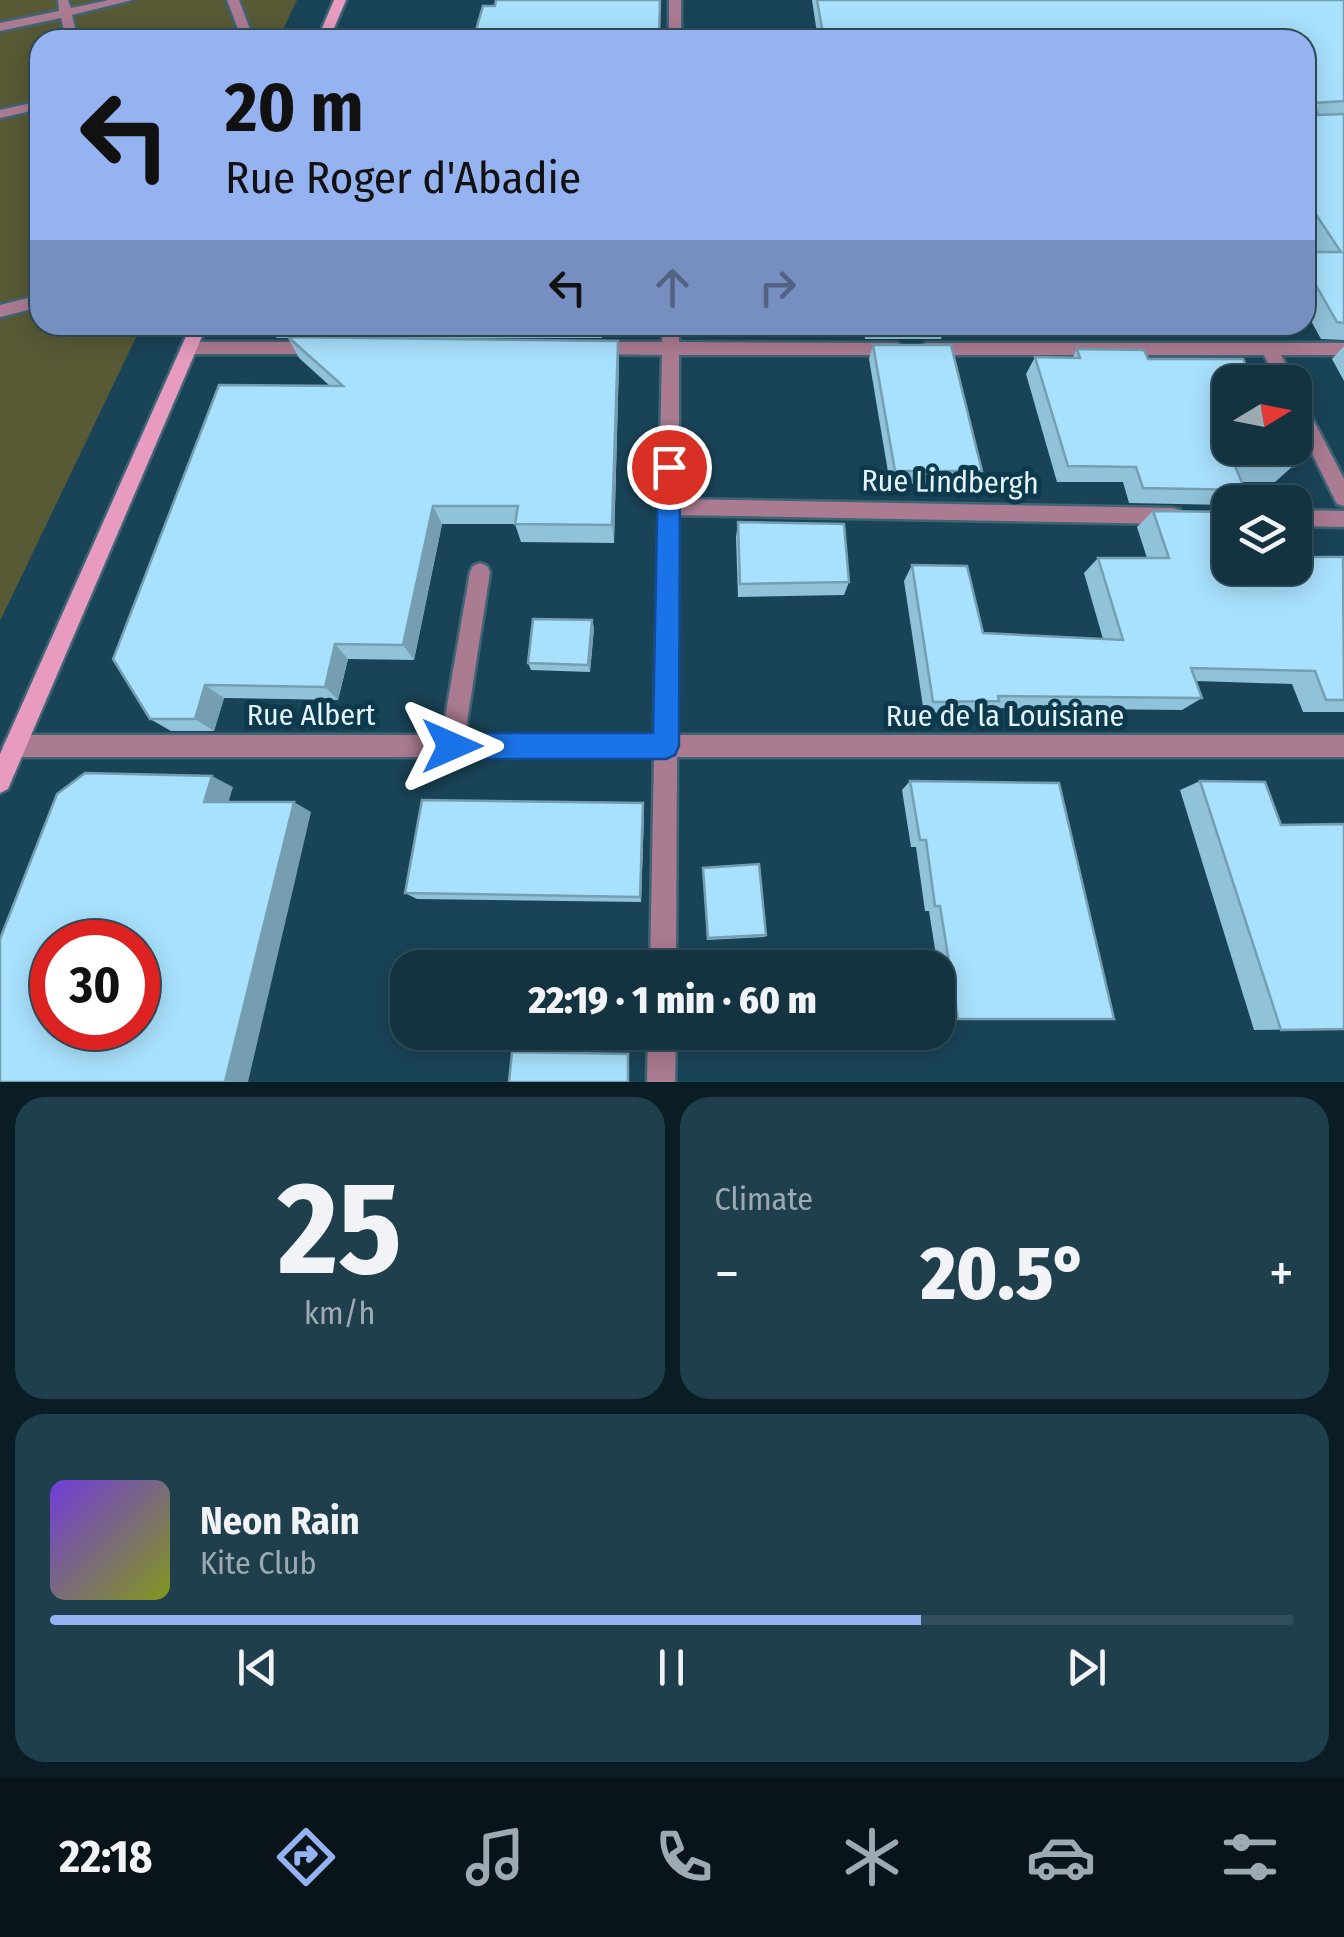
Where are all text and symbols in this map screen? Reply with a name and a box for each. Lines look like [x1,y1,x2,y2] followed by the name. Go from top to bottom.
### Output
[225,66,364,150] text: 20 m
[60,70,190,200] icon: left
[225,151,581,205] text: Rue Roger d'Abadie
[540,260,595,315] icon: left
[645,260,700,315] icon: ahead
[750,260,805,315] icon: right
[1212,365,1312,465] north arrow
[1212,365,1312,585] map controls
[627,425,712,510] pin
[642,440,697,495] icon: arrive
[861,462,1039,502] street label: Rue Lindbergh
[1212,485,1312,585] button: layers
[400,694,504,798] position arrow
[247,697,376,733] street label: Rue Albert
[886,698,1124,734] street label: Rue de la Louisiane
[30,920,160,1050] speed limit sign: 30
[528,977,817,1023] text: 22:19 · 1 min · 60 m
[278,1151,402,1307] text: 25
[715,1180,813,1218] text: Climate
[921,1229,1088,1319] text: 20.5°
[715,1241,739,1307] text: −
[1269,1241,1294,1307] text: +
[304,1294,375,1332] text: km/h
[200,1498,360,1544] text: Neon Rain
[200,1544,316,1582] text: Kite Club
[230,1640,285,1695] icon: previous
[644,1640,699,1695] icon: pause
[1059,1640,1114,1695] icon: next
[271,1822,341,1892] icon: directions
[460,1822,530,1892] icon: music
[649,1822,719,1892] icon: phone
[837,1822,907,1892] icon: climate
[1026,1822,1096,1892] icon: car
[1215,1822,1285,1892] icon: filters
[59,1830,153,1884] text: 22:18

